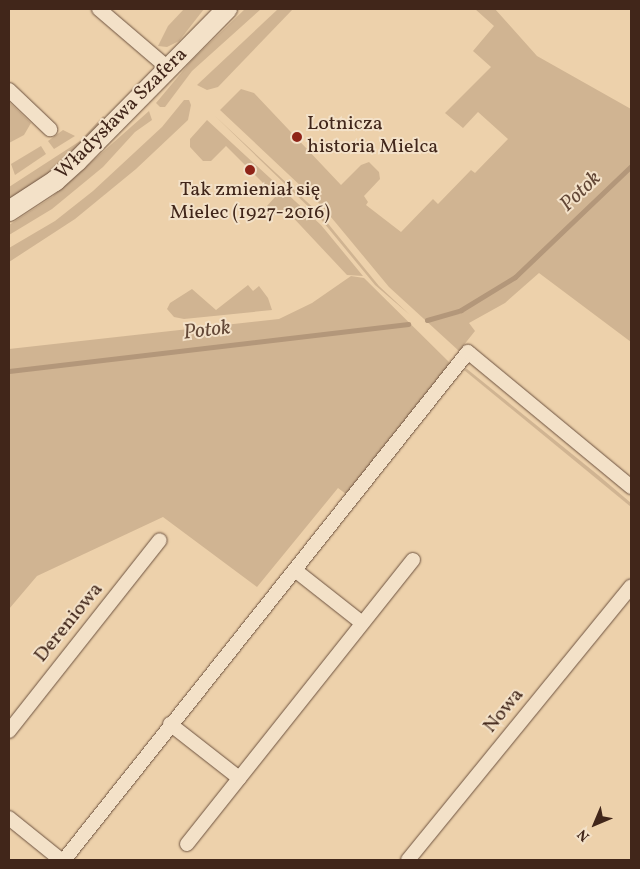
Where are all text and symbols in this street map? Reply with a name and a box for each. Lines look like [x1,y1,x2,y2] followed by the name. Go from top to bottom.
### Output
[51,43,193,185] street label: Władysława Szafera
[307,113,438,160] place label: Lotnicza historia Mielca
[291,131,303,143] marker: Lotnicza historia Mielca
[244,164,256,176] marker: Tak zmieniał się Mielec (1927-2016)
[555,166,607,218] water label: Potok
[170,178,330,225] place label: Tak zmieniał się Mielec (1927-2016)
[182,316,232,346] water label: Potok
[30,578,108,668] street label: Dereniowa
[479,684,529,738] street label: Nowa
[570,799,620,849] north arrow
[574,825,594,845] text: N

